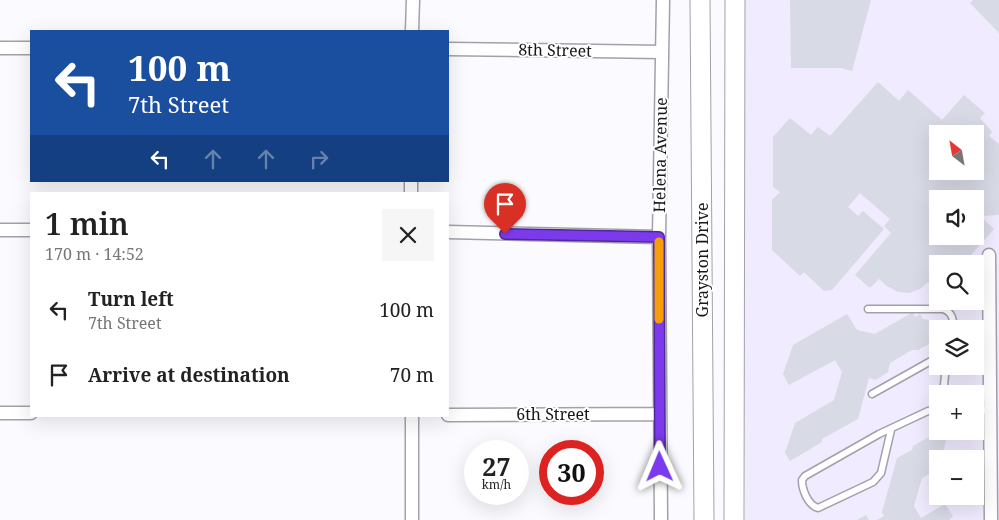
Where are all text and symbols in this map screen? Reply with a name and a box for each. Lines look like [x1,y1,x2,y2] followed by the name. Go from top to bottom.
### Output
[518,38,592,62] street label: 8th Street
[128,44,231,91] text: 100 m
[45,50,110,115] icon: left
[128,89,229,119] text: 7th Street
[648,97,672,213] street label: Helena Avenue
[929,125,984,180] north arrow
[929,125,984,505] map controls
[146,145,174,173] icon: left
[199,145,227,173] icon: ahead
[252,145,280,173] icon: ahead
[305,145,333,173] icon: right
[484,183,526,234] pin
[491,190,519,218] icon: arrive
[929,190,984,245] button: sound
[691,202,713,318] street label: Grayston Drive
[45,203,129,244] text: 1 min
[382,209,434,261] button: close
[45,243,144,265] text: 170 m · 14:52
[929,255,984,310] button: search
[88,286,174,312] text: Turn left
[45,296,73,324] icon: left
[379,297,434,323] text: 100 m
[88,312,162,334] text: 7th Street
[929,320,984,375] button: layers
[45,361,73,389] icon: arrive
[88,362,290,388] text: Arrive at destination
[390,362,434,388] text: 70 m
[929,385,984,440] button: +
[516,403,590,425] street label: 6th Street
[539,440,604,505] speed limit sign: 30
[633,440,685,492] position arrow
[482,449,511,483] text: 27
[929,450,984,505] button: −
[482,476,511,493] text: km/h

